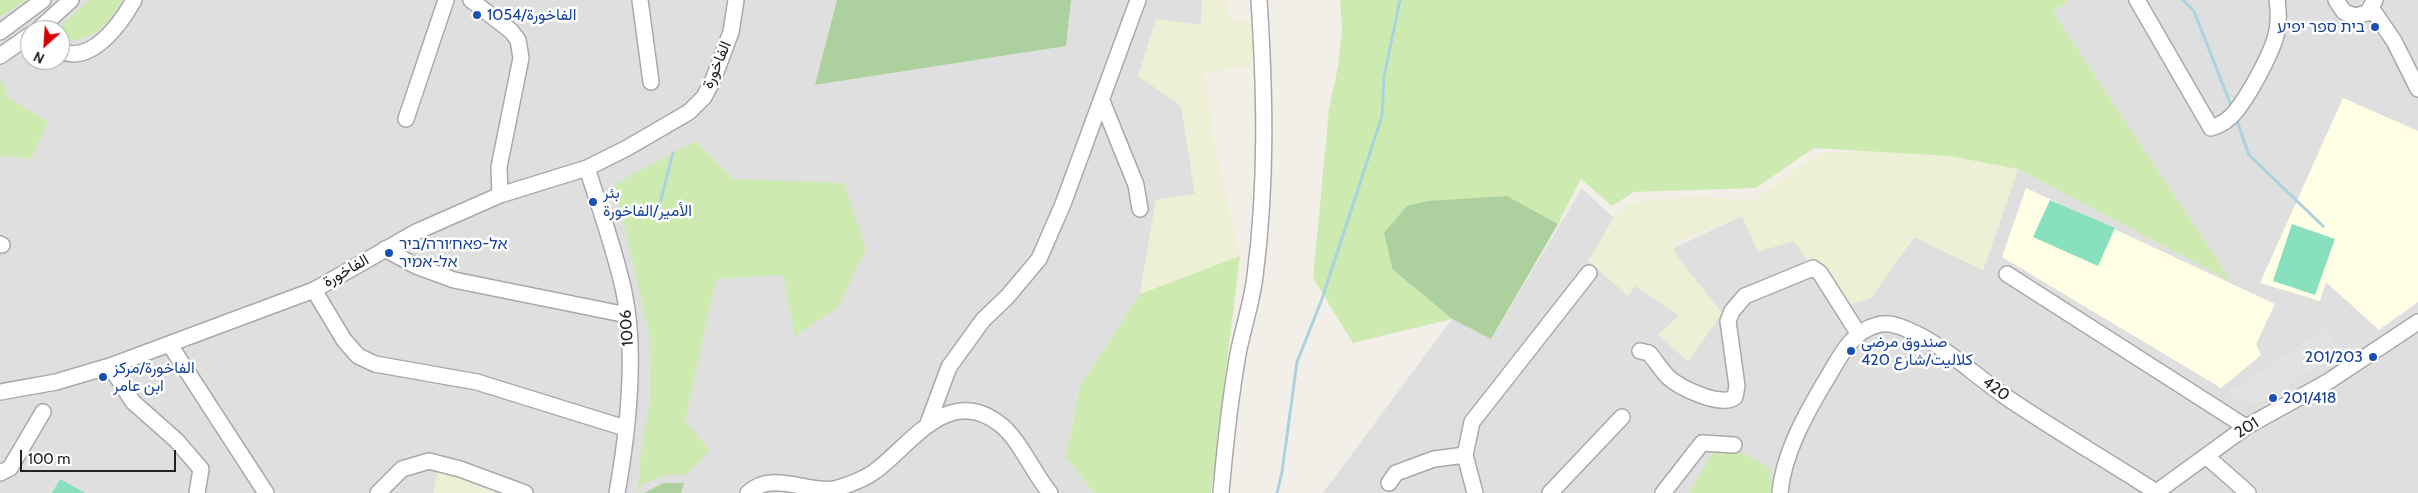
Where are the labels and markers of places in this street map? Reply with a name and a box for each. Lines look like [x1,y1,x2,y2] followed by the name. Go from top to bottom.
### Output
[487,5,576,25] place label: الفاخورة/1054
[471,9,483,21] marker: الفاخورة/1054
[2277,17,2365,37] place label: בית ספר יפיע
[2369,21,2381,33] marker: בית ספר יפיע
[603,183,692,221] place label: بئر الأمير/الفاخورة
[587,196,599,208] marker: بئر الأمير/الفاخورة
[399,234,508,272] place label: אל-פאח׳ורה/ביר אל-אמיר
[383,247,395,259] marker: אל-פאח׳ורה/ביר אל-אמיר
[1861,332,1973,370] place label: صندوق مرضى كلاليت/شارع 420
[1845,345,1857,357] marker: صندوق مرضى كلاليت/شارع 420
[2305,347,2363,367] place label: 201/203
[2367,351,2379,363] marker: 201/203
[113,358,195,396] place label: الفاخورة/مركز ابن عامر
[97,371,109,383] marker: الفاخورة/مركز ابن عامر
[2283,388,2336,408] place label: 201/418
[2267,392,2279,404] marker: 201/418

